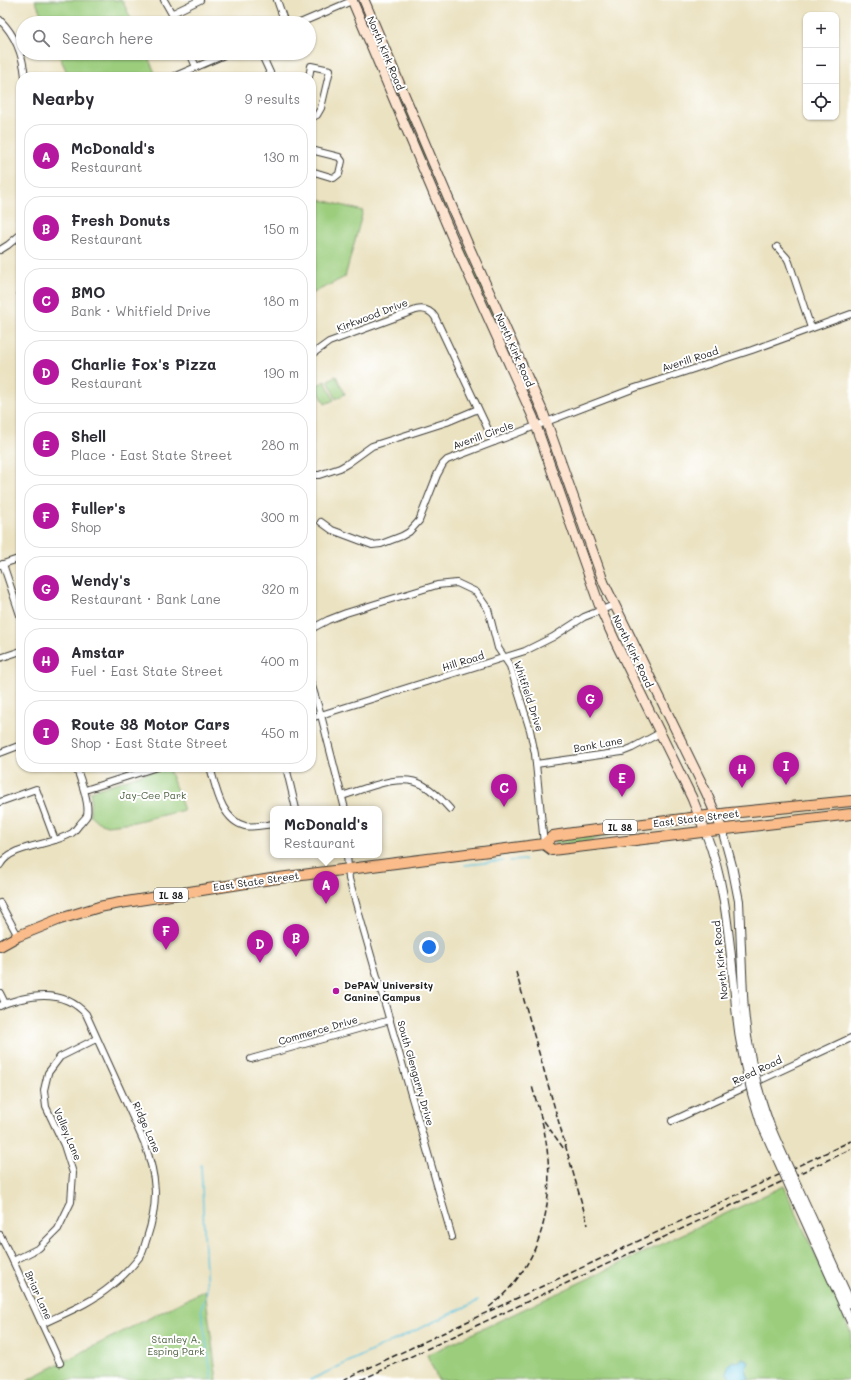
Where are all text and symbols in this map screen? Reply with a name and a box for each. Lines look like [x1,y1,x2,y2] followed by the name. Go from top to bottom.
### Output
[803,12,839,120] map controls
[803,12,839,48] button: +
[364,14,408,92] street label: North Kirk Road
[16,16,316,60] search box
[30,27,52,49] icon: search
[62,28,153,48] text: Search here
[803,48,839,84] button: −
[803,84,839,120] button: locate
[32,87,94,109] text: Nearby
[245,90,300,107] text: 9 results
[71,138,155,158] text: McDonald's
[41,148,51,165] text: A
[263,148,299,165] text: 130 m
[71,158,142,175] text: Restaurant
[71,210,170,230] text: Fresh Donuts
[42,220,50,237] text: B
[263,220,299,237] text: 150 m
[71,230,142,247] text: Restaurant
[71,282,105,302] text: BMO
[41,292,51,309] text: C
[263,292,299,309] text: 180 m
[334,295,410,335] street label: Kirkwood Drive
[71,302,211,319] text: Bank · Whitfield Drive
[493,311,537,389] street label: North Kirk Road
[660,343,720,375] street label: Averill Road
[71,354,216,374] text: Charlie Fox's Pizza
[41,364,51,381] text: D
[263,364,299,381] text: 190 m
[71,374,142,391] text: Restaurant
[451,418,515,452] street label: Averill Circle
[71,426,106,446] text: Shell
[42,436,50,453] text: E
[261,436,299,453] text: 280 m
[71,446,232,463] text: Place · East State Street
[71,498,126,518] text: Fuller's
[42,508,50,525] text: F
[261,508,299,525] text: 300 m
[71,518,101,535] text: Shop
[71,570,131,590] text: Wendy's
[41,580,51,597] text: G
[262,580,299,597] text: 320 m
[71,590,221,607] text: Restaurant · Bank Lane
[609,612,657,690] street label: North Kirk Road
[71,642,125,662] text: Amstar
[440,648,486,674] street label: Hill Road
[41,652,51,669] text: H
[261,652,299,669] text: 400 m
[511,659,547,733] street label: Whitfield Drive
[71,662,223,679] text: Fuel · East State Street
[577,685,603,718] pin: G
[71,714,230,734] text: Route 38 Motor Cars
[43,724,49,741] text: I
[261,724,299,741] text: 450 m
[572,733,624,755] street label: Bank Lane
[71,734,228,751] text: Shop · East State Street
[773,752,799,785] pin: I
[729,755,755,788] pin: H
[609,764,635,797] pin: E
[491,774,517,807] pin: C
[120,788,186,802] park label: Jay-Cee Park
[270,806,382,858] popup
[652,806,740,830] street label: East State Street
[284,814,368,834] text: McDonald's
[603,820,637,834] road number: IL 38
[284,834,355,851] text: Restaurant
[212,868,300,894] street label: East State Street
[313,871,339,904] pin: A
[154,888,188,902] road number: IL 38
[153,917,179,950] pin: F
[709,920,731,1000] street label: North Kirk Road
[283,924,309,957] pin: B
[247,930,273,963] pin: D
[419,937,439,957] your location
[344,978,434,1004] place label: DePAW University Canine Campus
[331,986,341,996] marker: DePAW University Canine Campus
[277,1012,359,1048] street label: Commerce Drive
[394,1019,438,1127] street label: South Glengarry Drive
[730,1052,784,1088] street label: Reed Road
[130,1099,164,1155] street label: Ridge Lane
[51,1106,85,1162] street label: Valley Lane
[22,1268,56,1322] street label: Briar Lane
[147,1332,205,1358] park label: Stanley A. Esping Park

